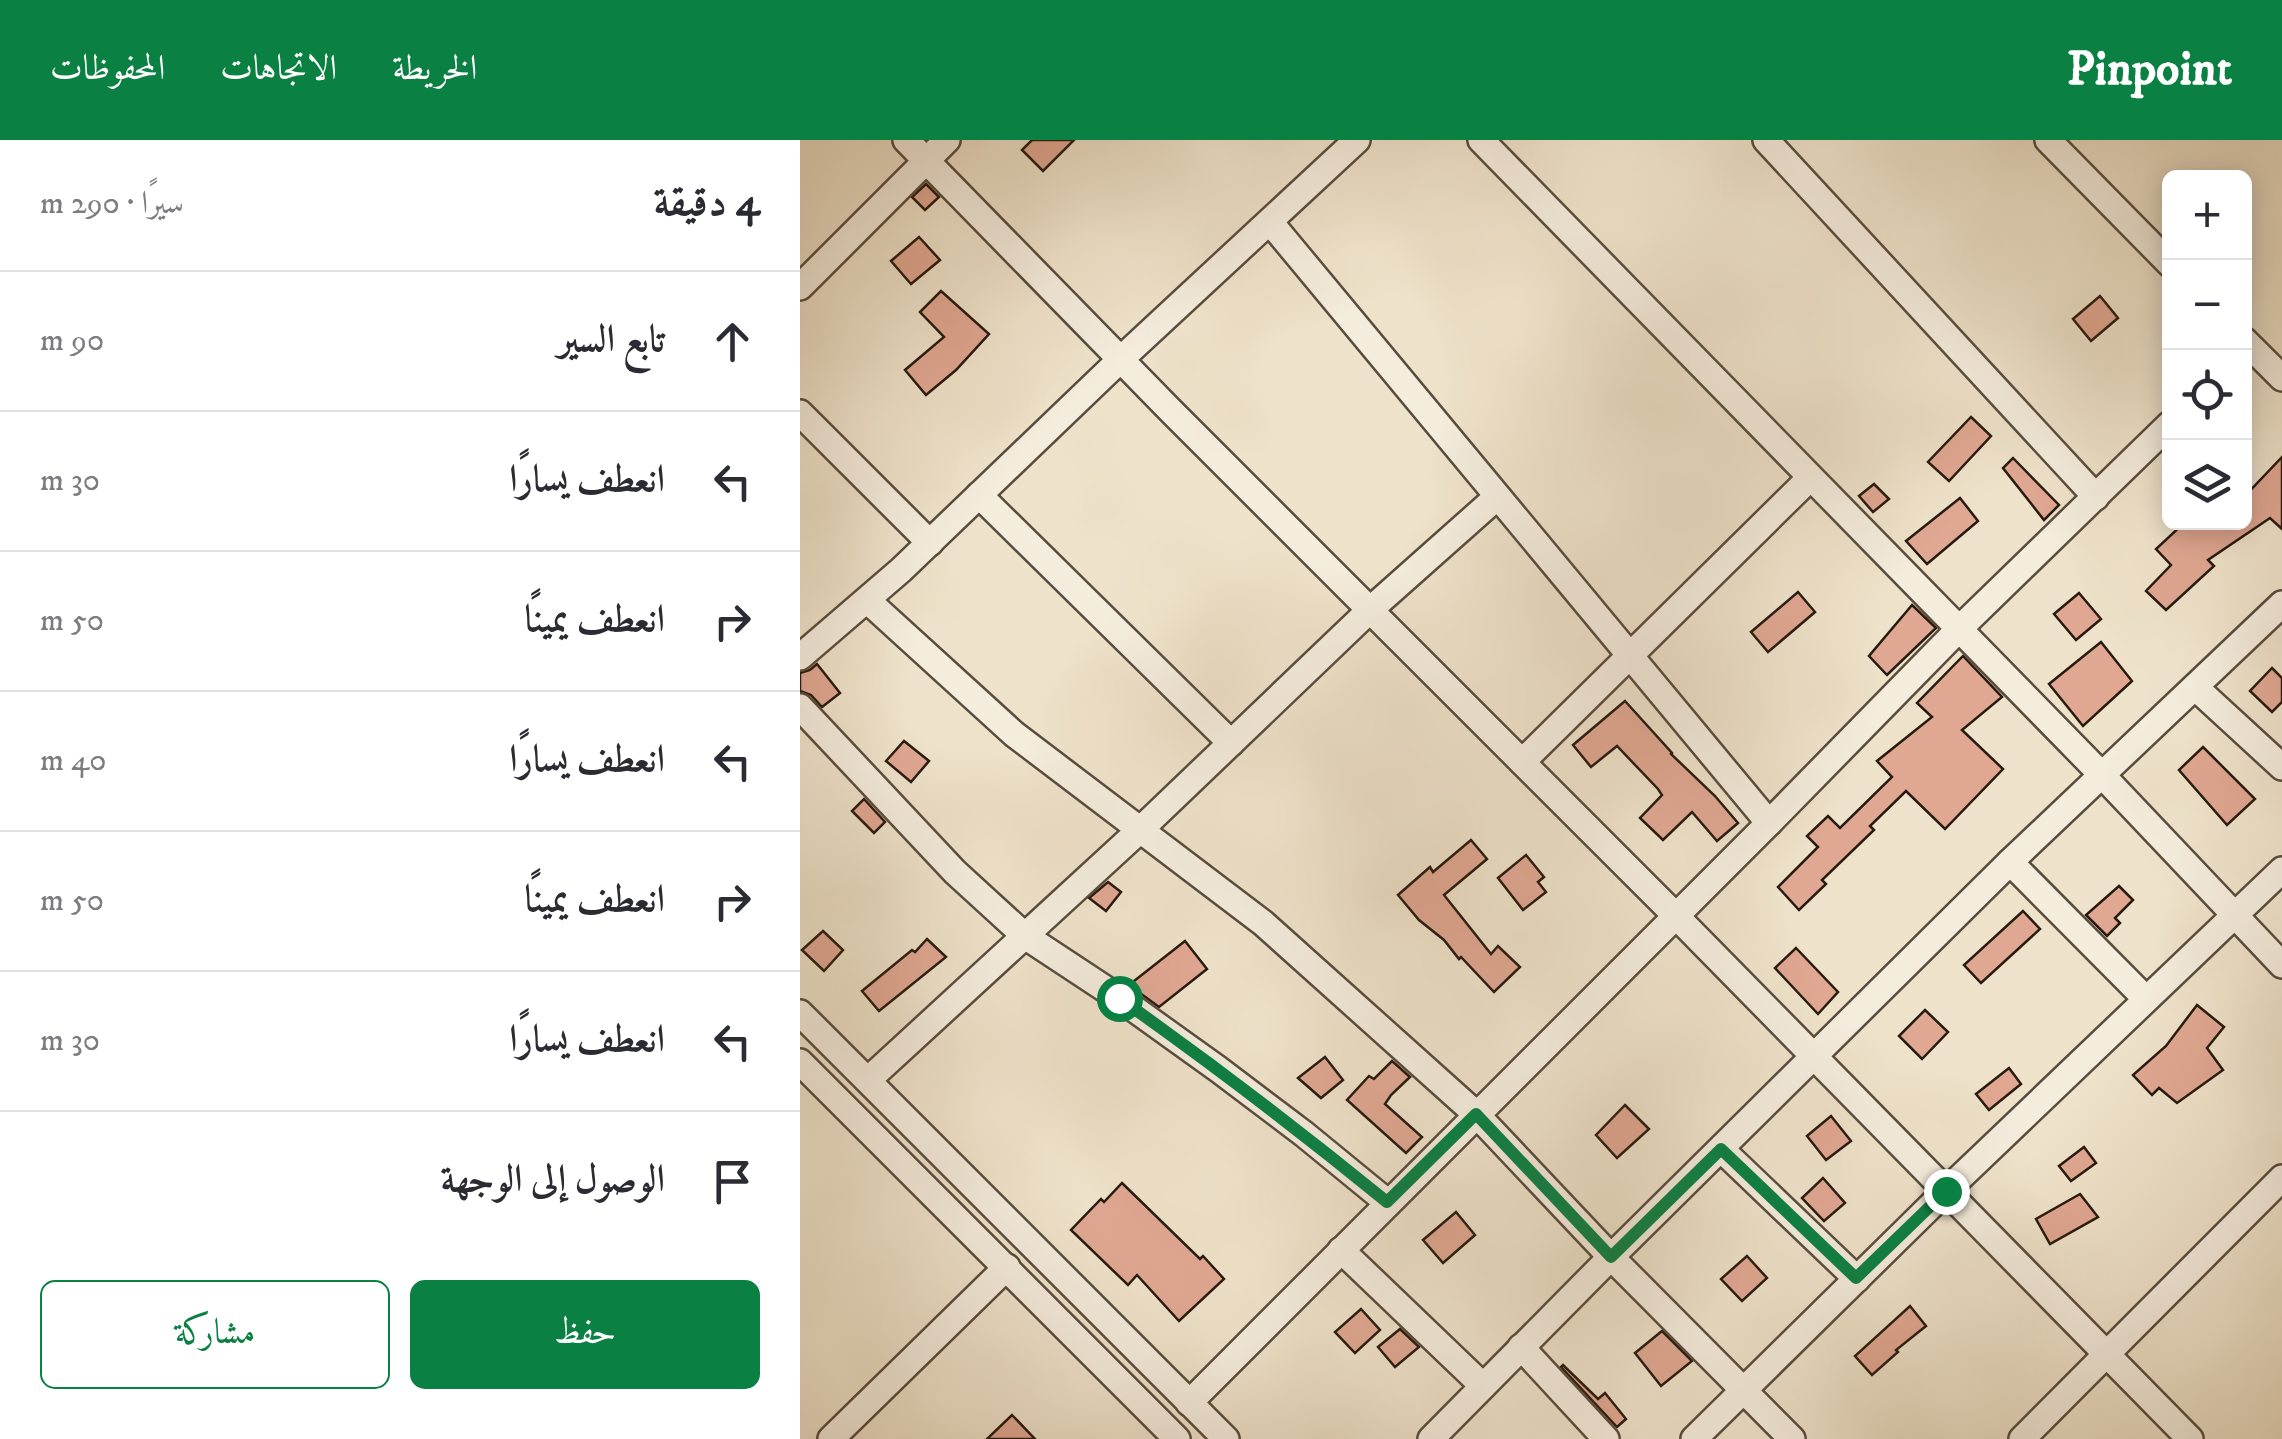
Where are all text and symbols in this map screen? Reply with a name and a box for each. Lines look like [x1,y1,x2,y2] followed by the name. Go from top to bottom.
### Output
[2067,40,2232,100] text: Pinpoint
[50,47,165,91] text: المحفوظات
[220,47,337,91] text: الاتجاهات
[392,47,477,91] text: الخريطة
[2162,170,2252,530] map controls
[2162,170,2252,260] button: +
[653,177,760,229] text: 4 دقيقة
[40,184,184,224] text: سيرًا · 290 m
[2162,260,2252,350] button: −
[705,314,760,369] icon: ahead
[558,316,665,364] text: تابع السير
[40,321,104,361] text: 90 m
[2162,350,2252,440] button: locate
[2162,440,2252,530] button: layers
[705,454,760,509] icon: left
[509,456,665,504] text: انعطف يسارًا
[40,461,100,501] text: 30 m
[705,594,760,649] icon: right
[524,596,665,644] text: انعطف يمينًا
[40,601,104,641] text: 50 m
[705,734,760,789] icon: left
[509,736,665,784] text: انعطف يسارًا
[40,741,107,781] text: 40 m
[705,874,760,929] icon: right
[524,876,665,924] text: انعطف يمينًا
[40,881,104,921] text: 50 m
[1097,976,1143,1022] route start
[705,1014,760,1069] icon: left
[509,1016,665,1064] text: انعطف يسارًا
[40,1021,100,1061] text: 30 m
[705,1154,760,1209] icon: arrive
[441,1156,665,1204] text: الوصول إلى الوجهة
[1924,1169,1970,1215] route end
[40,1280,390,1389] button: مشاركة
[410,1280,760,1389] button: حفظ

